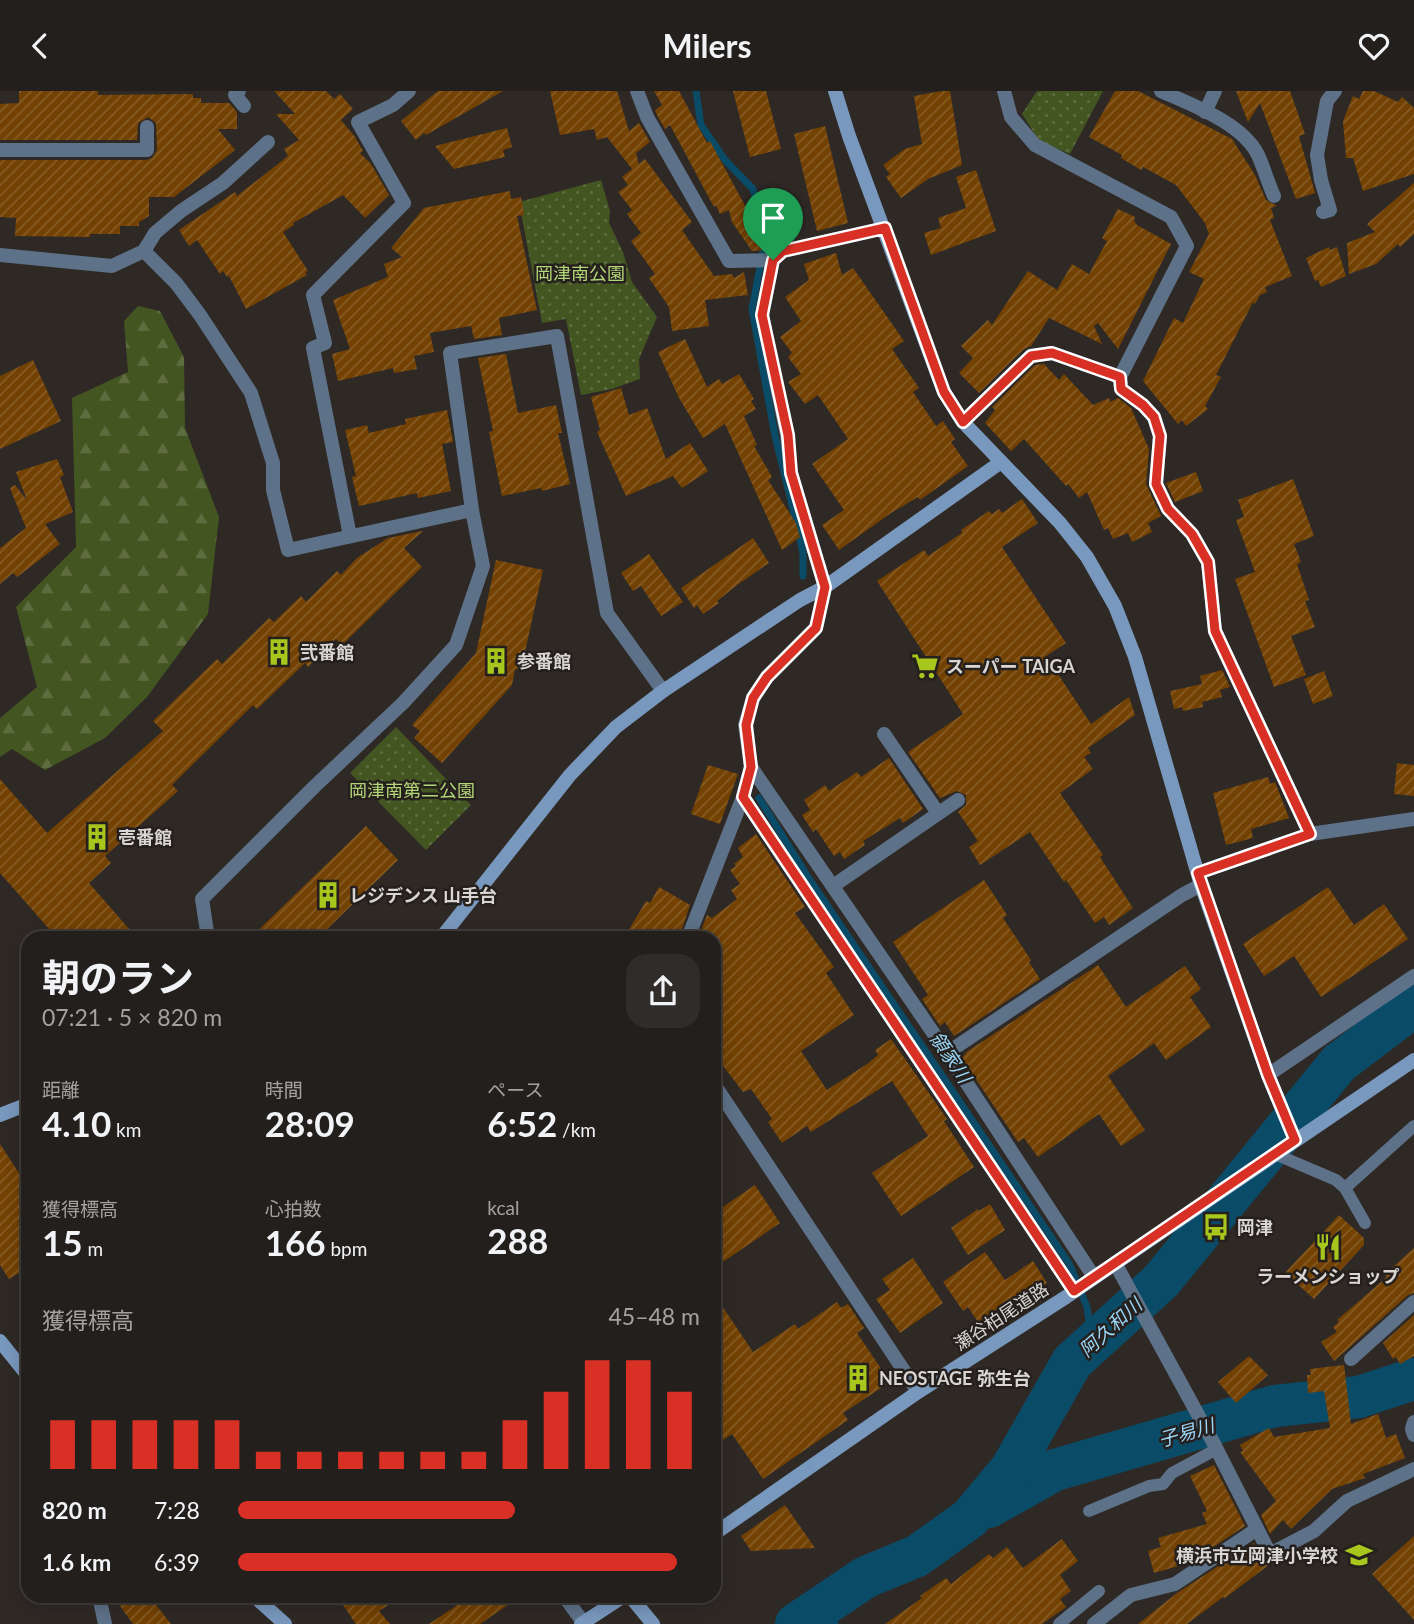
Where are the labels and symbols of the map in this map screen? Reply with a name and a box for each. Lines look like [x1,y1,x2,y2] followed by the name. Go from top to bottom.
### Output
[743,188,803,260] pin
[535,262,625,284] park label: 岡津南公園
[264,637,294,667] building icon: 弐番館
[300,641,354,663] place label: 弐番館
[481,646,511,676] building icon: 参番館
[517,650,571,672] place label: 参番館
[910,651,940,681] supermarket icon: スーパー TAIGA
[946,655,1075,677] place label: スーパー TAIGA
[349,779,475,801] park label: 岡津南第二公園
[82,822,112,852] building icon: 壱番館
[118,826,172,848] place label: 壱番館
[313,880,343,910] building icon: レジデンス 山手台
[349,884,497,906] place label: レジデンス 山手台
[926,1027,978,1089] water label: 領家川
[1201,1212,1231,1242] bus stop icon: 岡津
[1237,1216,1273,1238] place label: 岡津
[1313,1232,1343,1262] restaurant icon: ラーメンショップ
[1256,1265,1400,1287] place label: ラーメンショップ
[950,1277,1052,1355] street label: 瀬谷柏尾道路
[1074,1292,1147,1361] water label: 阿久和川
[843,1363,873,1393] building icon: NEOSTAGE 弥生台
[879,1367,1031,1389] place label: NEOSTAGE 弥生台
[1155,1413,1218,1451] water label: 子易川
[1344,1540,1374,1570] school or university icon: 横浜市立岡津小学校
[1176,1544,1338,1566] place label: 横浜市立岡津小学校

